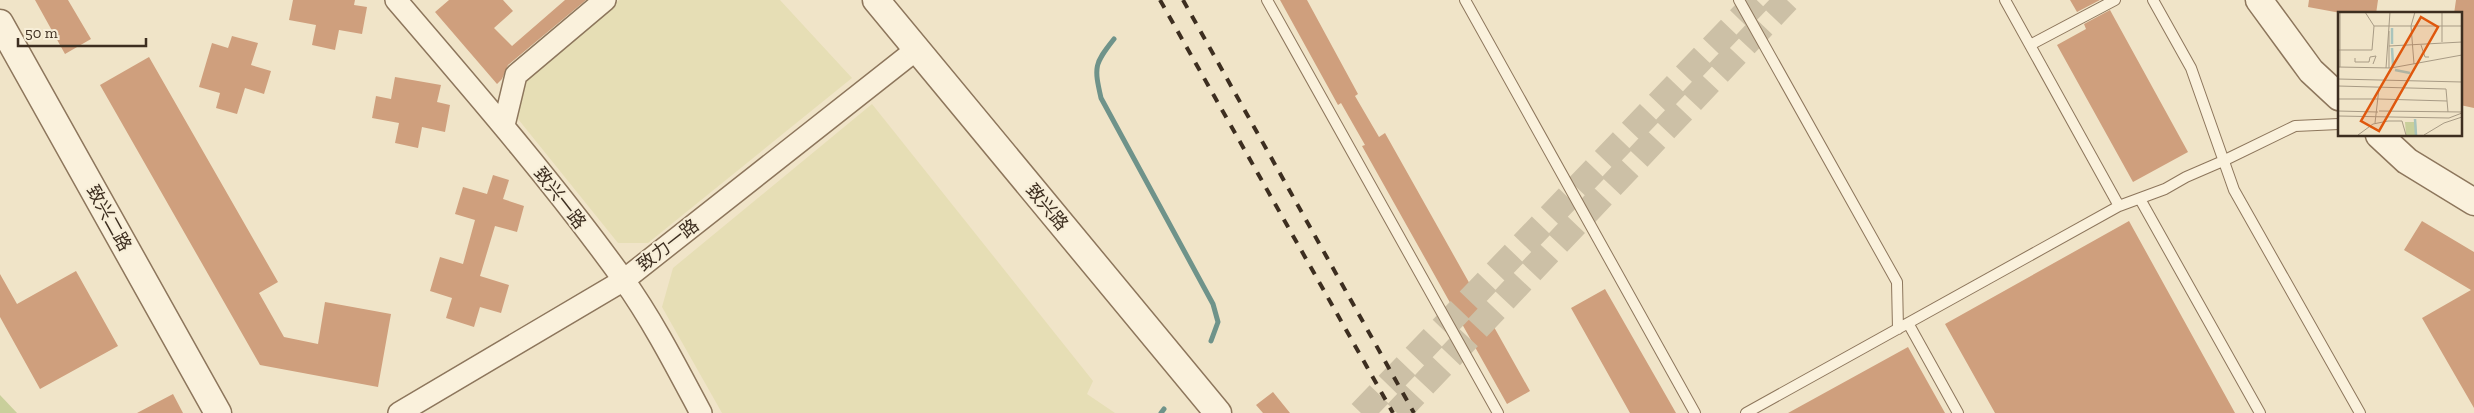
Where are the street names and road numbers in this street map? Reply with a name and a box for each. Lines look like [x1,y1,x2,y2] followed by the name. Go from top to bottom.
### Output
[529,163,591,233] street label: 致兴一路
[1021,179,1073,235] street label: 致兴路
[82,181,136,255] street label: 致兴二路
[633,214,703,276] street label: 致力一路

